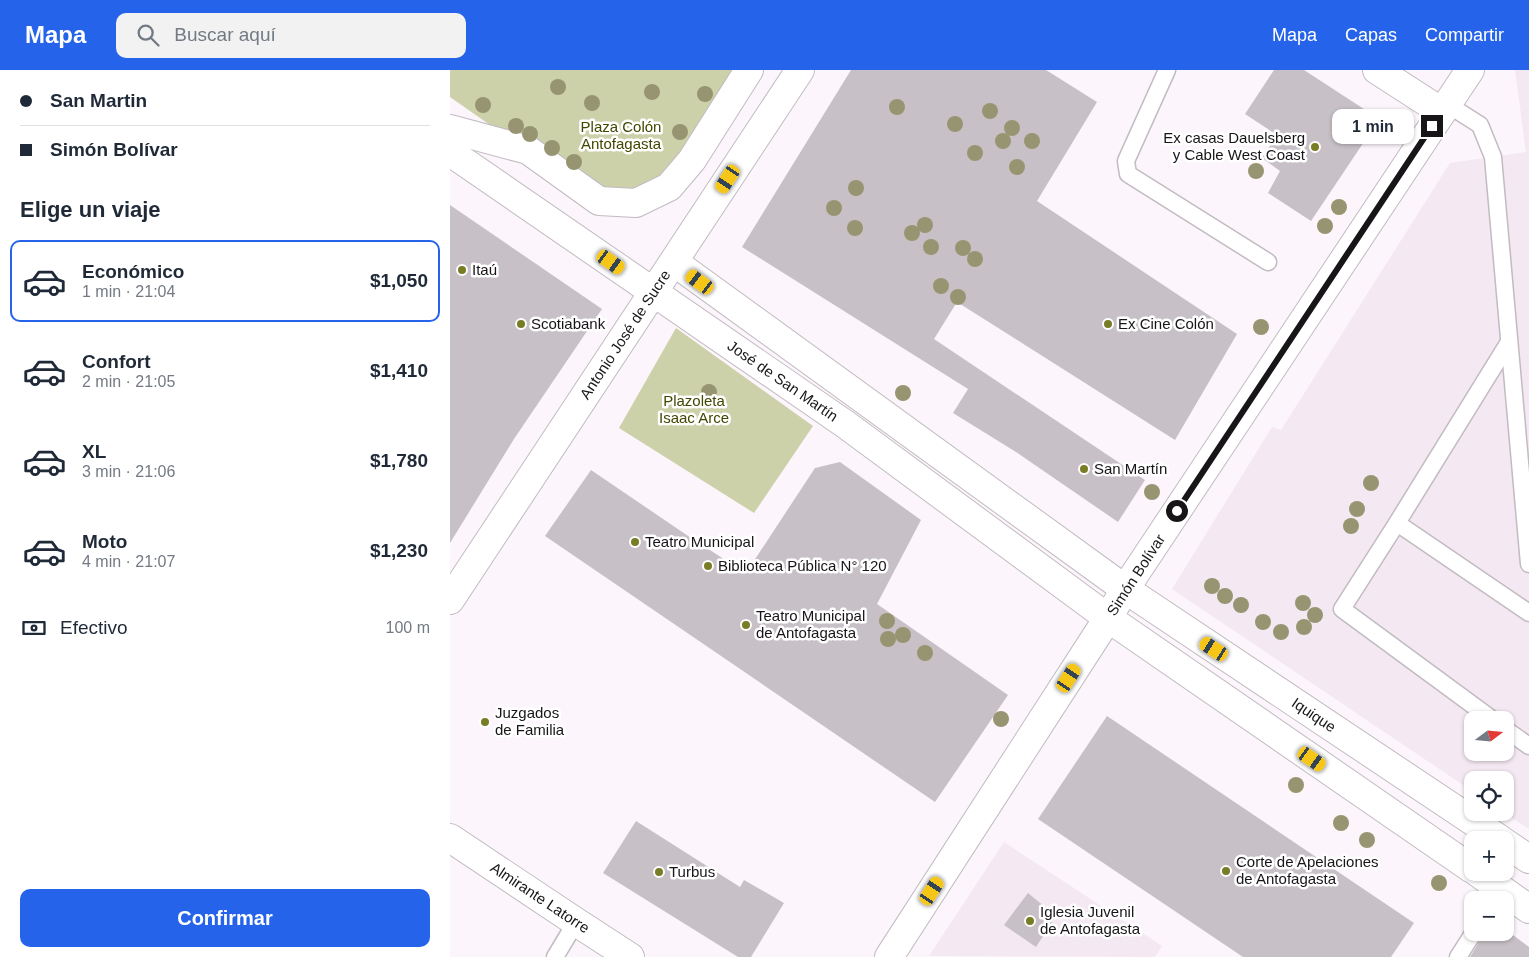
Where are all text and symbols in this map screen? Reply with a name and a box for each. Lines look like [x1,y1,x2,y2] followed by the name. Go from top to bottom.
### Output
[116,13,466,58] search box
[25,21,86,48] text: Mapa
[134,21,162,49] icon: search
[174,24,276,45] text: Buscar aquí
[1272,25,1317,45] text: Mapa
[1345,25,1397,45] text: Capas
[1425,25,1504,45] text: Compartir
[50,90,147,111] text: San Martin
[1332,108,1414,144] callout: 1 min
[1421,115,1443,137] route end
[581,118,662,152] park label: Plaza Colón Antofagasta
[1352,118,1394,135] text: 1 min
[1163,129,1306,163] place label: Ex casas Dauelsberg y Cable West Coast
[50,139,178,160] text: Simón Bolívar
[1309,141,1321,153] marker: Ex casas Dauelsberg y Cable West Coast
[713,162,742,196] car
[20,197,161,222] text: Elige un viaje
[594,247,627,277] car
[22,259,67,304] icon: car
[82,261,184,282] text: Económico
[472,261,497,278] place label: Itaú
[456,264,468,276] marker: Itaú
[576,267,674,402] street label: Antonio José de Sucre
[683,267,716,297] car
[370,270,428,291] text: $1,050
[82,283,175,300] text: 1 min · 21:04
[531,315,606,332] place label: Scotiabank
[1118,315,1214,332] place label: Ex Cine Colón
[515,318,527,330] marker: Scotiabank
[1102,318,1114,330] marker: Ex Cine Colón
[725,337,841,425] street label: José de San Martín
[22,349,67,394] icon: car
[82,351,151,372] text: Confort
[370,360,428,381] text: $1,410
[82,373,175,390] text: 2 min · 21:05
[659,392,729,426] park label: Plazoleta Isaac Arce
[22,439,67,484] icon: car
[82,441,106,462] text: XL
[370,450,428,471] text: $1,780
[1094,460,1167,477] place label: San Martín
[82,463,175,480] text: 3 min · 21:06
[1078,463,1090,475] marker: San Martín
[1166,500,1188,522] route start
[22,529,67,574] icon: car
[82,531,127,552] text: Moto
[1103,531,1168,619] street label: Simón Bolívar
[645,533,754,550] place label: Teatro Municipal
[629,536,641,548] marker: Teatro Municipal
[370,540,428,561] text: $1,230
[82,553,175,570] text: 4 min · 21:07
[718,557,887,574] place label: Biblioteca Pública N° 120
[702,560,714,572] marker: Biblioteca Pública N° 120
[756,607,865,641] place label: Teatro Municipal de Antofagasta
[20,614,48,642] icon: cash
[60,617,128,638] text: Efectivo
[386,619,430,636] text: 100 m
[740,619,752,631] marker: Teatro Municipal de Antofagasta
[1197,635,1230,663] car
[1054,661,1083,695] car
[1289,694,1339,735] street label: Iquique
[495,704,565,738] place label: Juzgados de Familia
[1464,711,1514,761] north arrow
[1464,711,1514,941] map controls
[479,716,491,728] marker: Juzgados de Familia
[1295,744,1328,774] car
[1464,771,1514,821] button: locate
[1464,831,1514,881] button: +
[1236,853,1379,887] place label: Corte de Apelaciones de Antofagasta
[488,858,593,936] street label: Almirante Latorre
[669,863,715,880] place label: Turbus
[1220,865,1232,877] marker: Corte de Apelaciones de Antofagasta
[653,866,665,878] marker: Turbus
[917,874,946,908] car
[20,889,430,947] button: Confirmar
[1464,891,1514,941] button: −
[1040,903,1141,937] place label: Iglesia Juvenil de Antofagasta
[1024,915,1036,927] marker: Iglesia Juvenil de Antofagasta

